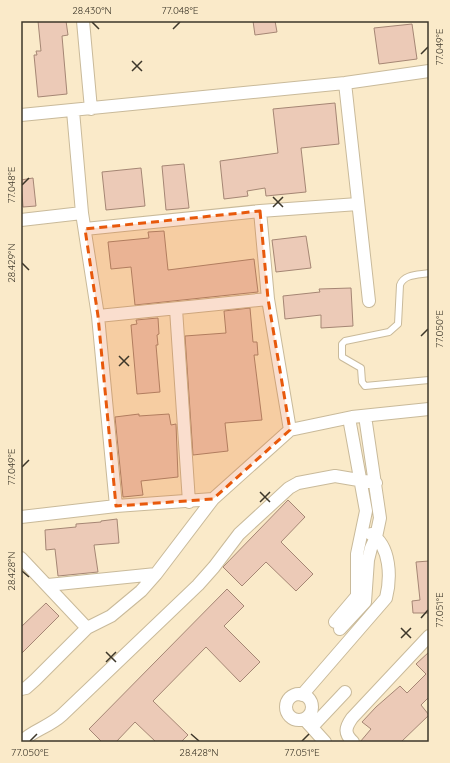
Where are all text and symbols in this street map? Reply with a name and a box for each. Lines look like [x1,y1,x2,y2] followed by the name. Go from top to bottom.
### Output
[72,4,112,17] text: 28.430°N
[161,4,199,17] text: 77.048°E
[433,28,446,66] text: 77.049°E
[5,166,18,204] text: 77.048°E
[5,243,18,283] text: 28.429°N
[433,310,446,348] text: 77.050°E
[5,448,18,486] text: 77.049°E
[5,551,18,591] text: 28.428°N
[433,592,446,628] text: 77.051°E
[11,746,49,759] text: 77.050°E
[179,746,219,759] text: 28.428°N
[284,746,320,759] text: 77.051°E

